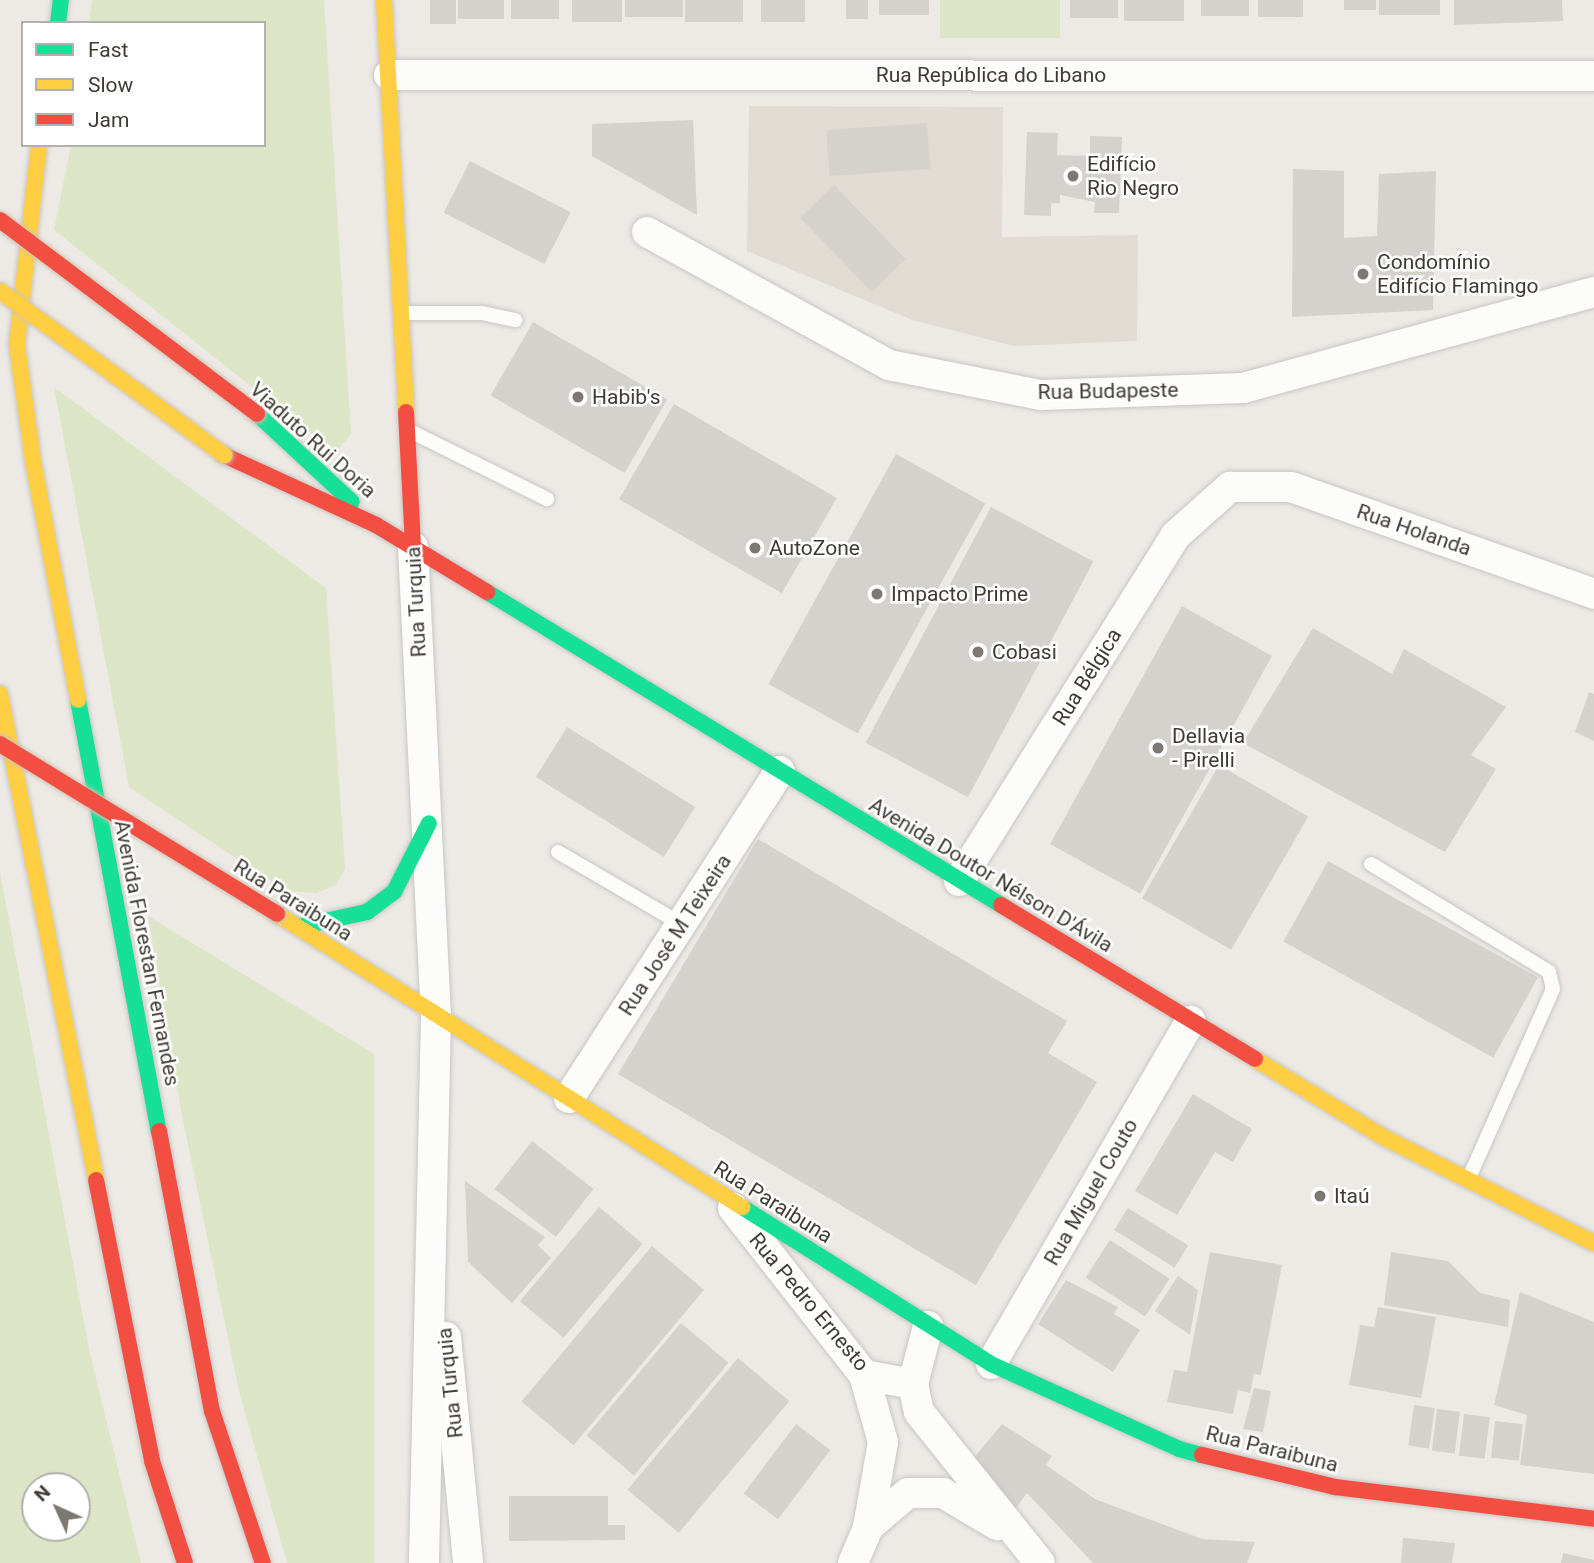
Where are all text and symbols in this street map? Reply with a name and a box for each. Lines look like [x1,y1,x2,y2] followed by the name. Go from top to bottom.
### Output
[21,21,266,147] legend
[88,38,128,62] text: Fast
[876,62,1106,88] street label: Rua República do Libano
[88,73,133,97] text: Slow
[88,108,129,132] text: Jam
[1087,151,1179,201] place label: Edifício Rio Negro
[1065,168,1081,184] marker: Edifício Rio Negro
[1377,249,1538,299] place label: Condomínio Edifício Flamingo
[1355,266,1371,282] marker: Condomínio Edifício Flamingo
[245,377,381,503] street label: Viaduto Rui Doria
[1037,377,1179,405] street label: Rua Budapeste
[592,384,660,410] place label: Habib's
[570,389,586,405] marker: Habib's
[1353,499,1475,561] street label: Rua Holanda
[769,535,860,561] place label: AutoZone
[747,540,763,556] marker: AutoZone
[401,546,431,658] street label: Rua Turquia
[891,581,1028,607] place label: Impacto Prime
[869,586,885,602] marker: Impacto Prime
[1047,624,1127,730] street label: Rua Bélgica
[992,639,1057,665] place label: Cobasi
[970,644,986,660] marker: Cobasi
[1172,723,1245,773] place label: Dellavia - Pirelli
[1150,740,1166,756] marker: Dellavia - Pirelli
[865,792,1117,958] street label: Avenida Doutor Nélson D'Ávila
[109,818,185,1088] street label: Avenida Florestan Fernandes
[613,849,737,1021] street label: Rua José M Teixeira
[229,853,357,947] street label: Rua Paraibuna
[1039,1114,1143,1270] street label: Rua Miguel Couto
[709,1155,837,1249] street label: Rua Paraibuna
[1334,1183,1370,1209] place label: Itaú
[1312,1188,1328,1204] marker: Itaú
[744,1228,874,1376] street label: Rua Pedro Ernesto
[432,1326,468,1440] street label: Rua Turquia
[1203,1420,1341,1478] street label: Rua Paraibuna
[21,1472,91,1542] north arrow
[29,1480,55,1506] text: N

